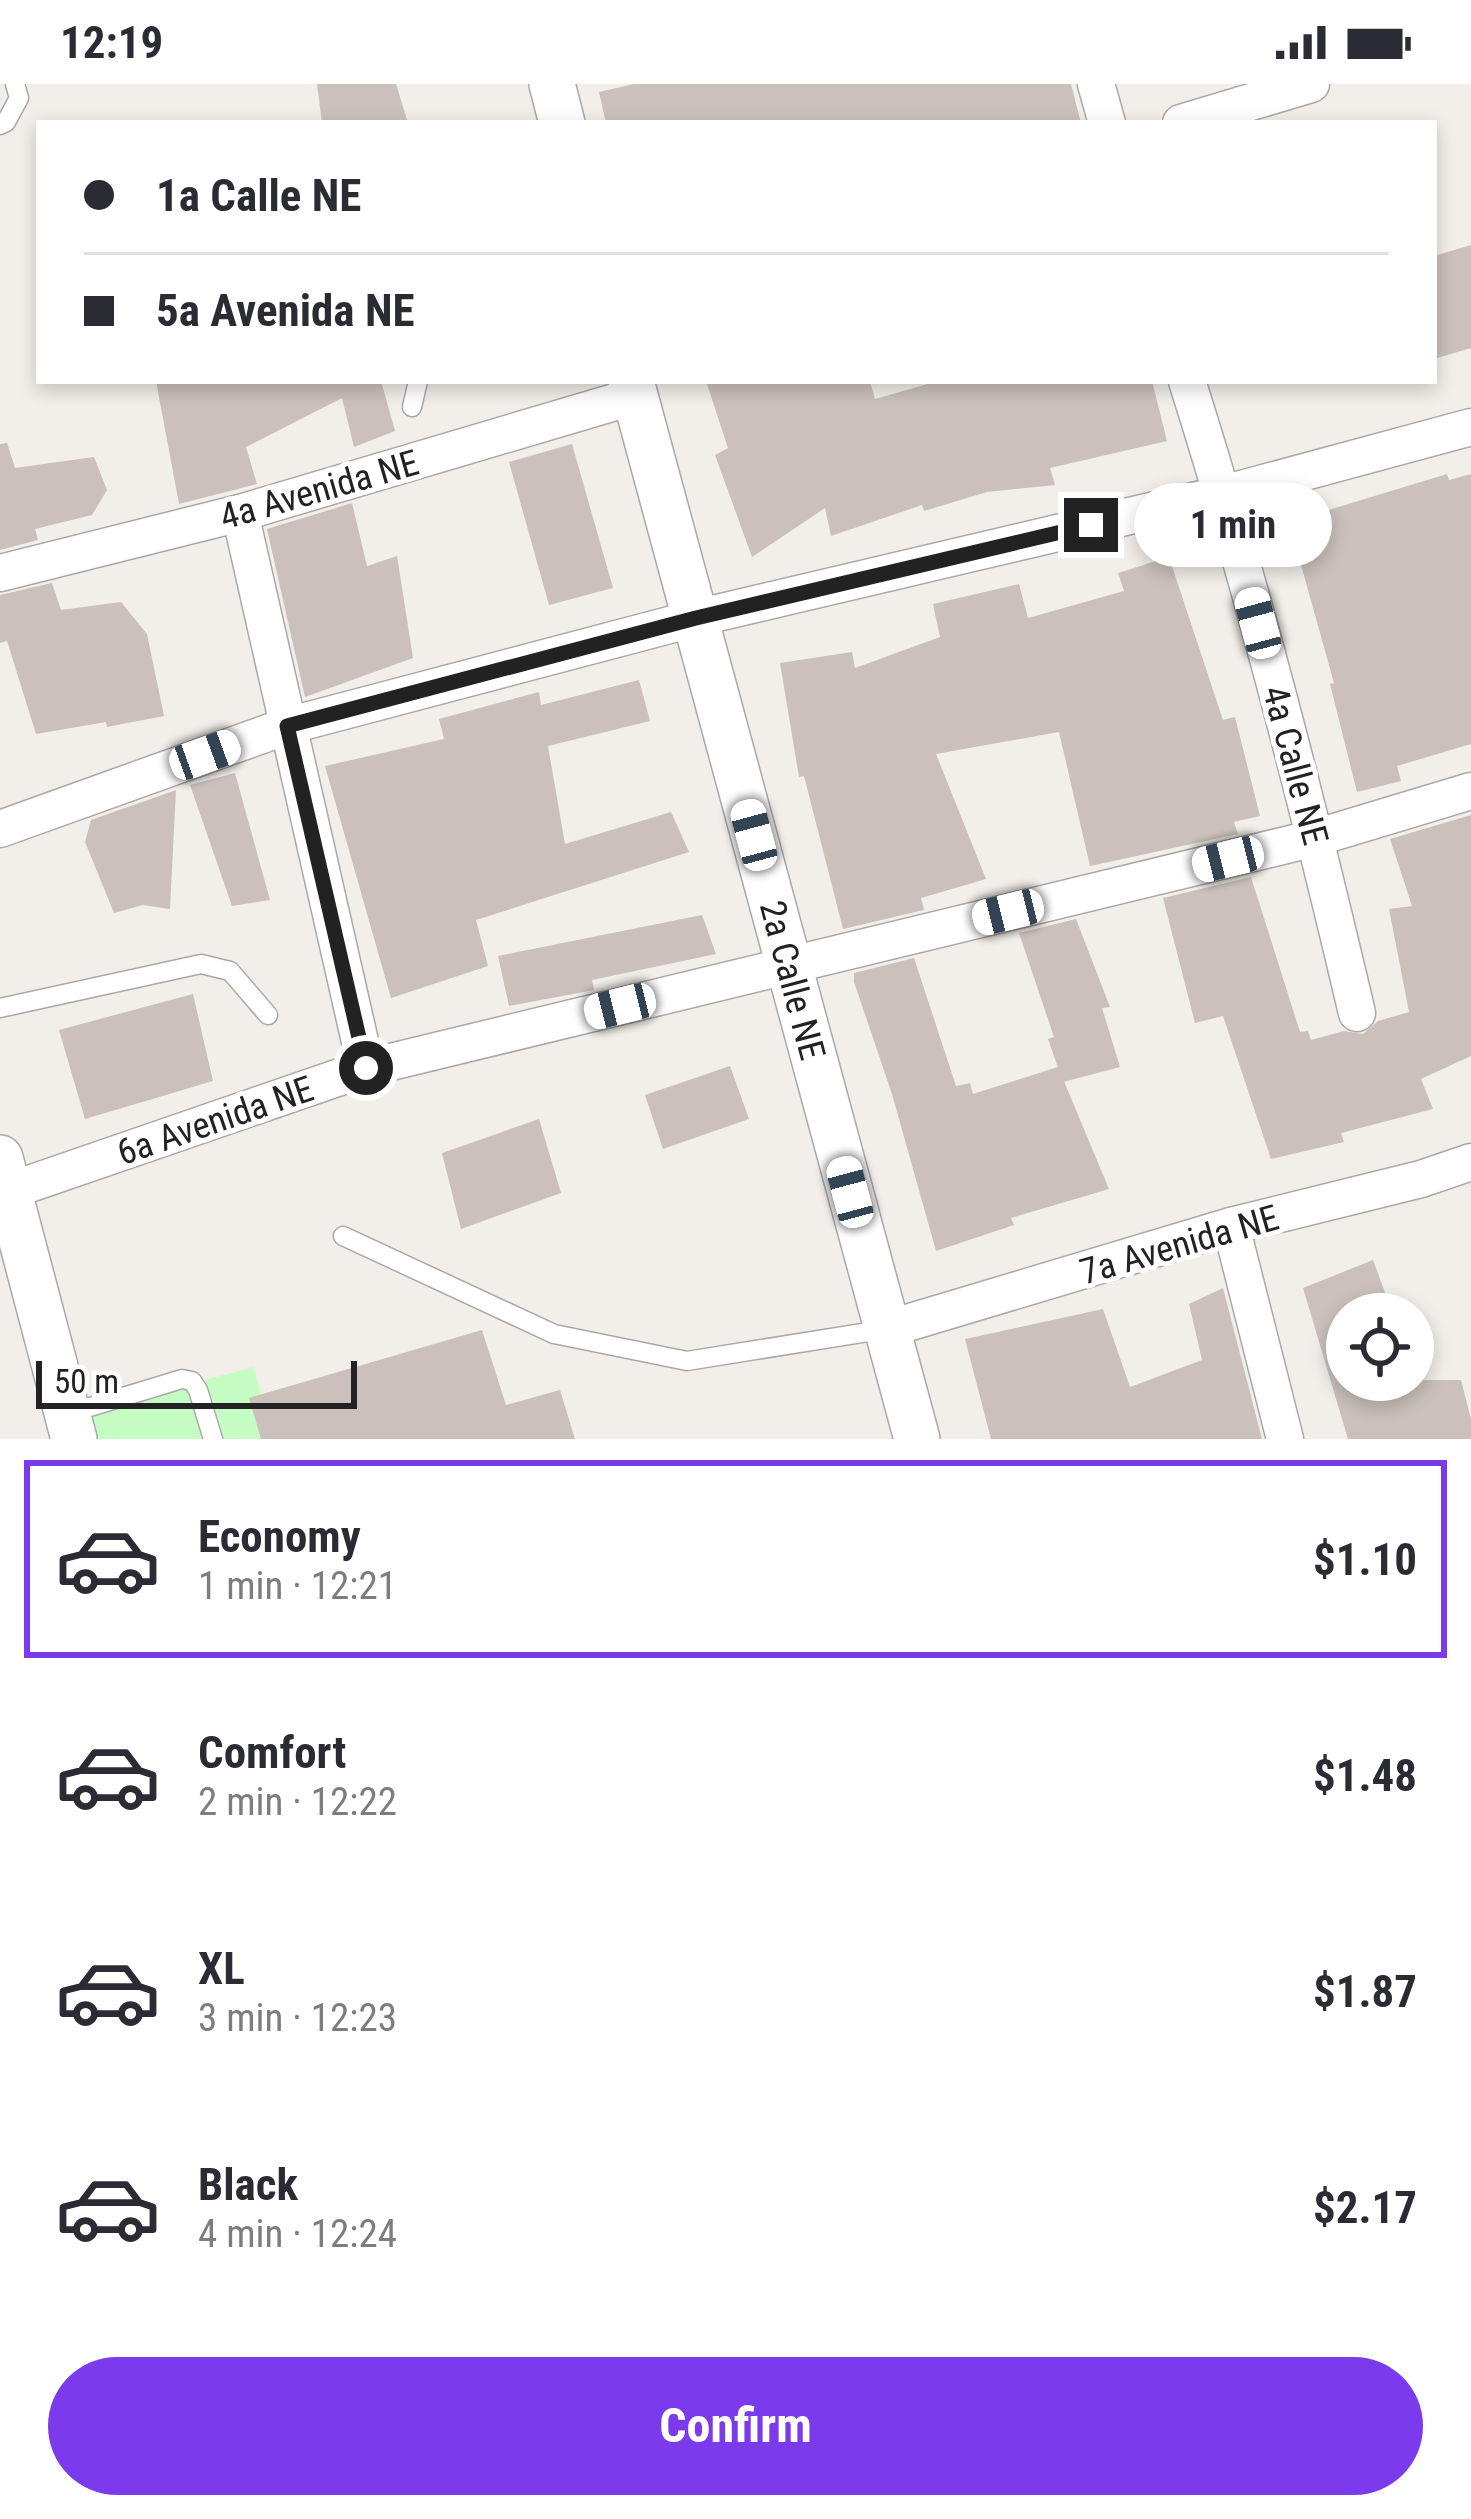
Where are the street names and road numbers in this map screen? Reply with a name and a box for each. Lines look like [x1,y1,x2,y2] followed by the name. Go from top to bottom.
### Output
[215,442,423,538] street label: 4a Avenida NE
[1254,681,1336,849] street label: 4a Calle NE
[751,896,833,1064] street label: 2a Calle NE
[112,1068,319,1174] street label: 6a Avenida NE
[1075,1197,1283,1293] street label: 7a Avenida NE

